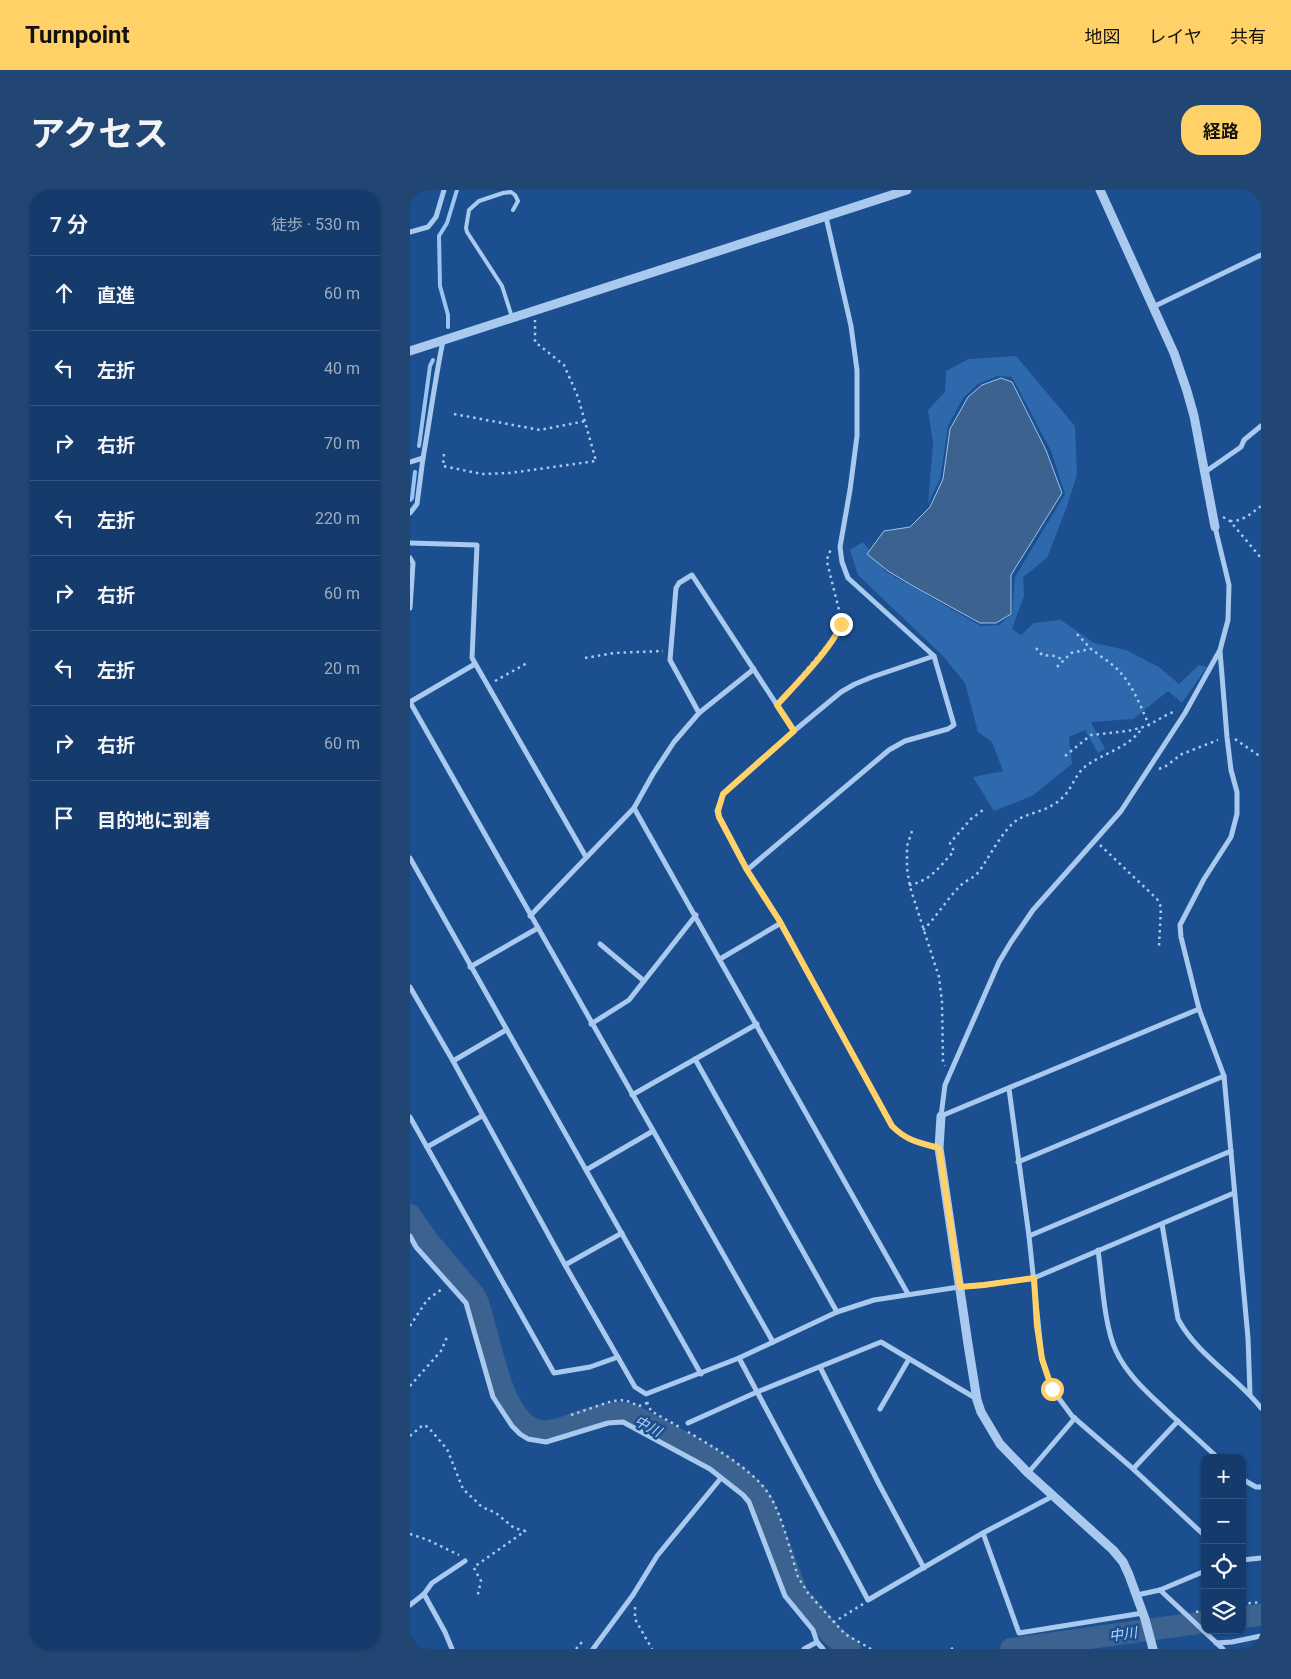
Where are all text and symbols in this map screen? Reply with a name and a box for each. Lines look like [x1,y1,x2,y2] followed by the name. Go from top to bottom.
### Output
[25,21,130,49] text: Turnpoint
[1085,26,1121,47] text: 地図
[1149,26,1202,47] text: レイヤ
[1230,26,1266,47] text: 共有
[1181,105,1261,155] button: 経路
[30,114,168,155] text: アクセス
[50,213,88,237] text: 7 分
[271,215,360,234] text: 徒歩 · 530 m
[50,279,78,307] icon: ahead
[97,284,135,307] text: 直進
[324,284,360,303] text: 60 m
[50,354,78,382] icon: left
[97,359,135,382] text: 左折
[324,359,360,378] text: 40 m
[50,429,78,457] icon: right
[97,434,135,457] text: 右折
[324,434,360,453] text: 70 m
[50,504,78,532] icon: left
[97,509,135,532] text: 左折
[315,509,360,528] text: 220 m
[50,579,78,607] icon: right
[97,584,135,607] text: 右折
[324,584,360,603] text: 60 m
[830,613,853,636] route end
[50,654,78,682] icon: left
[97,659,135,682] text: 左折
[324,659,360,678] text: 20 m
[50,729,78,757] icon: right
[97,734,135,757] text: 右折
[324,734,360,753] text: 60 m
[50,804,78,832] icon: arrive
[97,809,211,832] text: 目的地に到着
[1041,1378,1064,1401] route start
[632,1412,666,1441] water label: 中川
[1201,1454,1246,1634] map controls
[1201,1454,1246,1499] button: +
[1201,1499,1246,1544] button: −
[1201,1544,1246,1589] button: locate
[1201,1589,1246,1634] button: layers
[1108,1624,1140,1644] water label: 中川

